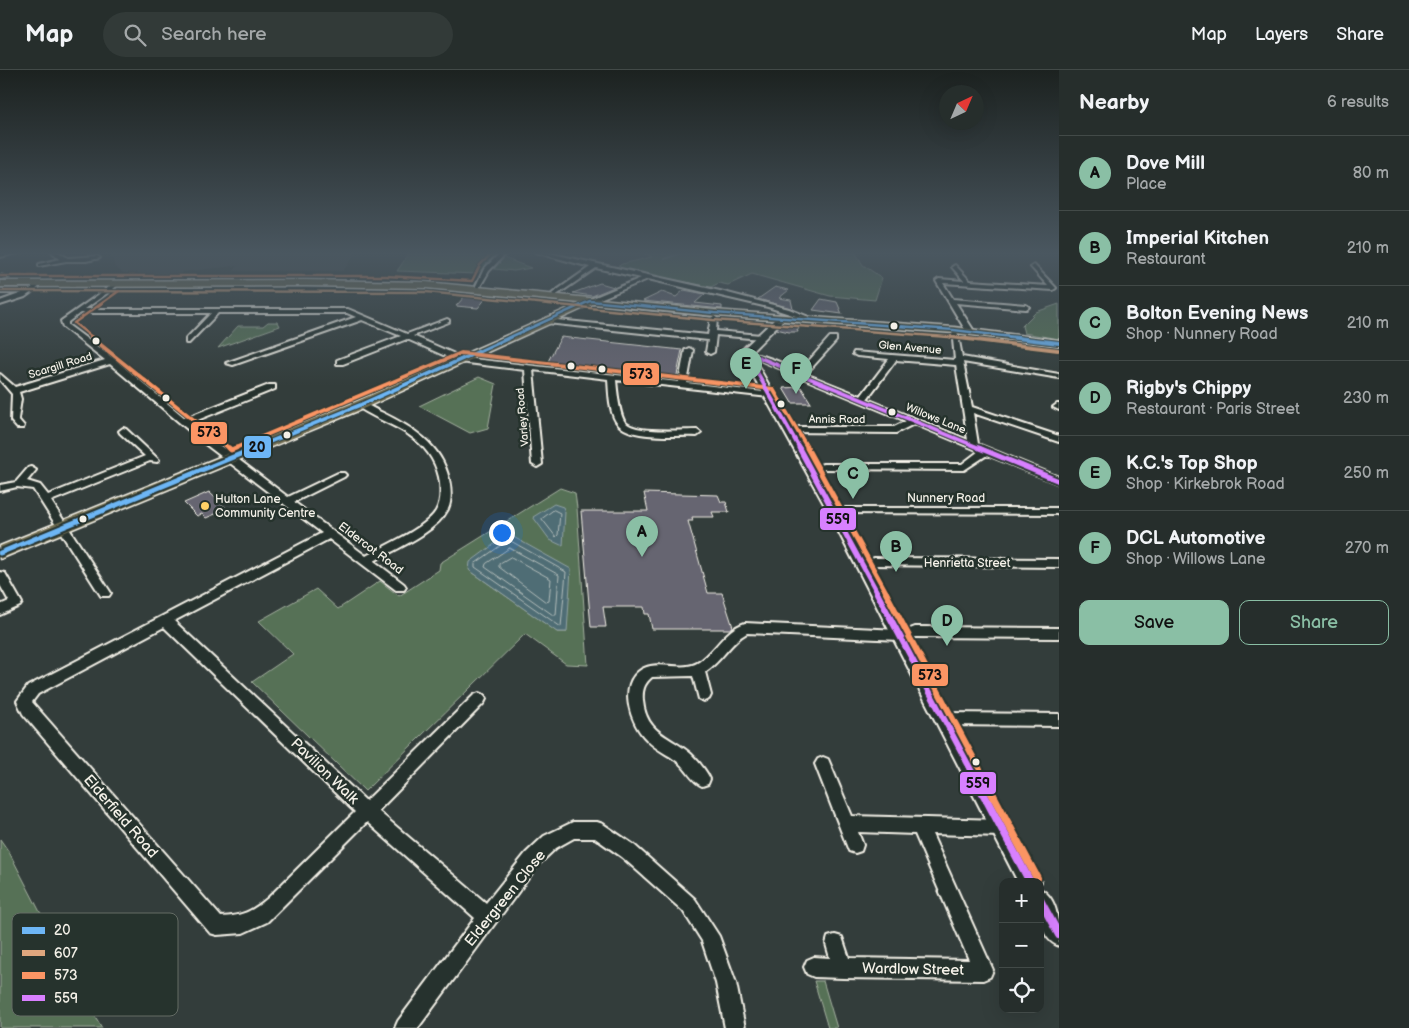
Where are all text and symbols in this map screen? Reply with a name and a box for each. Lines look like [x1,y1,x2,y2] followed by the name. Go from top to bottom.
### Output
[103,12,453,57] search box
[25,20,73,49] text: Map
[121,21,149,49] icon: search
[161,23,267,46] text: Search here
[1191,24,1227,45] text: Map
[1255,24,1308,45] text: Layers
[1336,24,1384,45] text: Share
[939,85,984,130] north arrow
[1079,90,1149,115] text: Nearby
[1327,93,1389,112] text: 6 results
[1126,152,1205,175] text: Dove Mill
[1090,164,1100,183] text: A
[1353,164,1389,183] text: 80 m
[1126,175,1167,194] text: Place
[1126,227,1269,250] text: Imperial Kitchen
[1089,239,1101,258] text: B
[1347,239,1389,258] text: 210 m
[1126,250,1206,269] text: Restaurant
[1126,302,1308,325] text: Bolton Evening News
[1089,314,1101,333] text: C
[1347,314,1389,333] text: 210 m
[889,321,899,331] unlabelled marker
[1126,325,1278,344] text: Shop · Nunnery Road
[91,336,101,346] unlabelled marker
[878,338,942,357] street label: Glen Avenue
[730,348,762,389] pin: E
[27,350,94,381] street label: Scargill Road
[780,353,812,394] pin: F
[566,361,576,371] unlabelled marker
[622,362,660,386] line badge: 573
[597,364,607,374] unlabelled marker
[629,366,653,383] text: 573
[1126,377,1251,400] text: Rigby's Chippy
[513,387,532,447] street label: Varley Road
[1089,389,1101,408] text: D
[1343,389,1389,408] text: 230 m
[161,393,171,403] unlabelled marker
[776,399,786,409] unlabelled marker
[904,400,968,437] street label: Willows Lane
[1126,400,1300,419] text: Restaurant · Paris Street
[887,407,897,417] unlabelled marker
[809,413,865,426] street label: Annis Road
[190,421,228,445] line badge: 573
[197,424,221,441] text: 573
[282,430,292,440] unlabelled marker
[243,435,272,459] line badge: 20
[249,439,266,456] text: 20
[1126,452,1258,475] text: K.C.'s Top Shop
[837,458,869,499] pin: C
[1090,464,1100,483] text: E
[1343,464,1389,483] text: 250 m
[1126,475,1285,494] text: Shop · Kirkebrok Road
[907,491,985,506] street label: Nunnery Road
[215,492,315,521] place label: Hulton Lane Community Centre
[199,500,211,512] marker: Hulton Lane Community Centre
[819,507,857,531] line badge: 559
[826,511,850,528] text: 559
[78,514,88,524] unlabelled marker
[626,516,658,557] pin: A
[335,519,406,578] street label: Eldercot Road
[489,520,515,546] your location
[1126,527,1265,550] text: DCL Automotive
[880,531,912,572] pin: B
[1090,539,1100,558] text: F
[1345,539,1389,558] text: 270 m
[1126,550,1266,569] text: Shop · Willows Lane
[924,556,1011,571] street label: Henrietta Street
[1079,600,1229,645] button: Save
[1239,600,1389,645] button: Share
[931,605,963,646] pin: D
[911,663,949,687] line badge: 573
[918,667,942,684] text: 573
[287,734,363,809] street label: Pavilion Walk
[971,757,981,767] unlabelled marker
[79,771,162,862] street label: Elderfield Road
[959,771,997,795] line badge: 559
[966,775,990,792] text: 559
[461,846,550,950] street label: Eldergreen Close
[999,878,1044,1013] map controls
[999,878,1044,923] button: +
[12,913,178,1016] legend
[54,922,71,939] text: 20
[999,923,1044,968] button: −
[54,945,78,962] text: 607
[862,959,964,980] street label: Wardlow Street
[54,967,78,984] text: 573
[999,968,1044,1013] button: locate
[54,990,78,1007] text: 559

